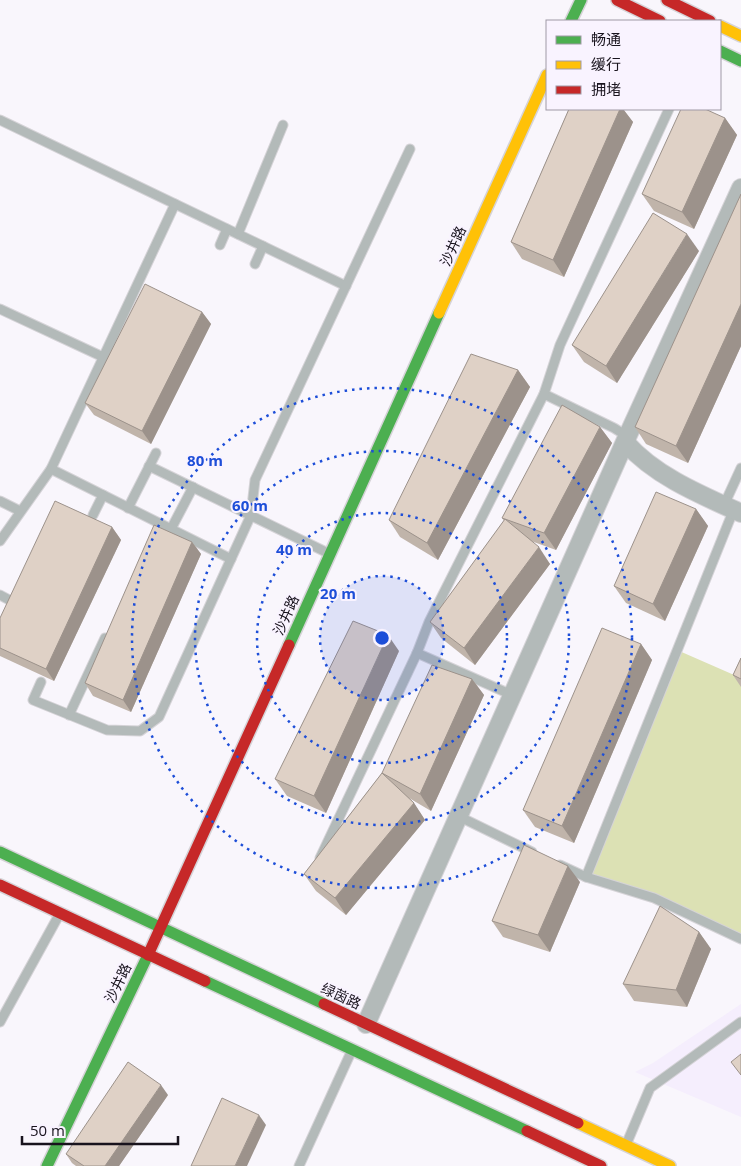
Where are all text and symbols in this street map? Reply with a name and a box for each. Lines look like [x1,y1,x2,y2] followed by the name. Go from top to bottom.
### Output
[546,20,721,110] legend
[591,29,621,49] text: 畅通
[591,54,621,74] text: 缓行
[591,79,621,99] text: 拥堵
[435,223,470,269] street label: 沙井路
[187,450,223,470] text: 80 m
[232,495,268,515] text: 60 m
[276,539,312,559] text: 40 m
[320,583,356,603] text: 20 m
[268,592,303,638] street label: 沙井路
[373,629,391,647] centre of rings
[100,960,135,1006] street label: 沙井路
[318,978,364,1013] street label: 绿茵路
[22,1114,179,1146] scale bar
[30,1120,65,1140] text: 50 m

